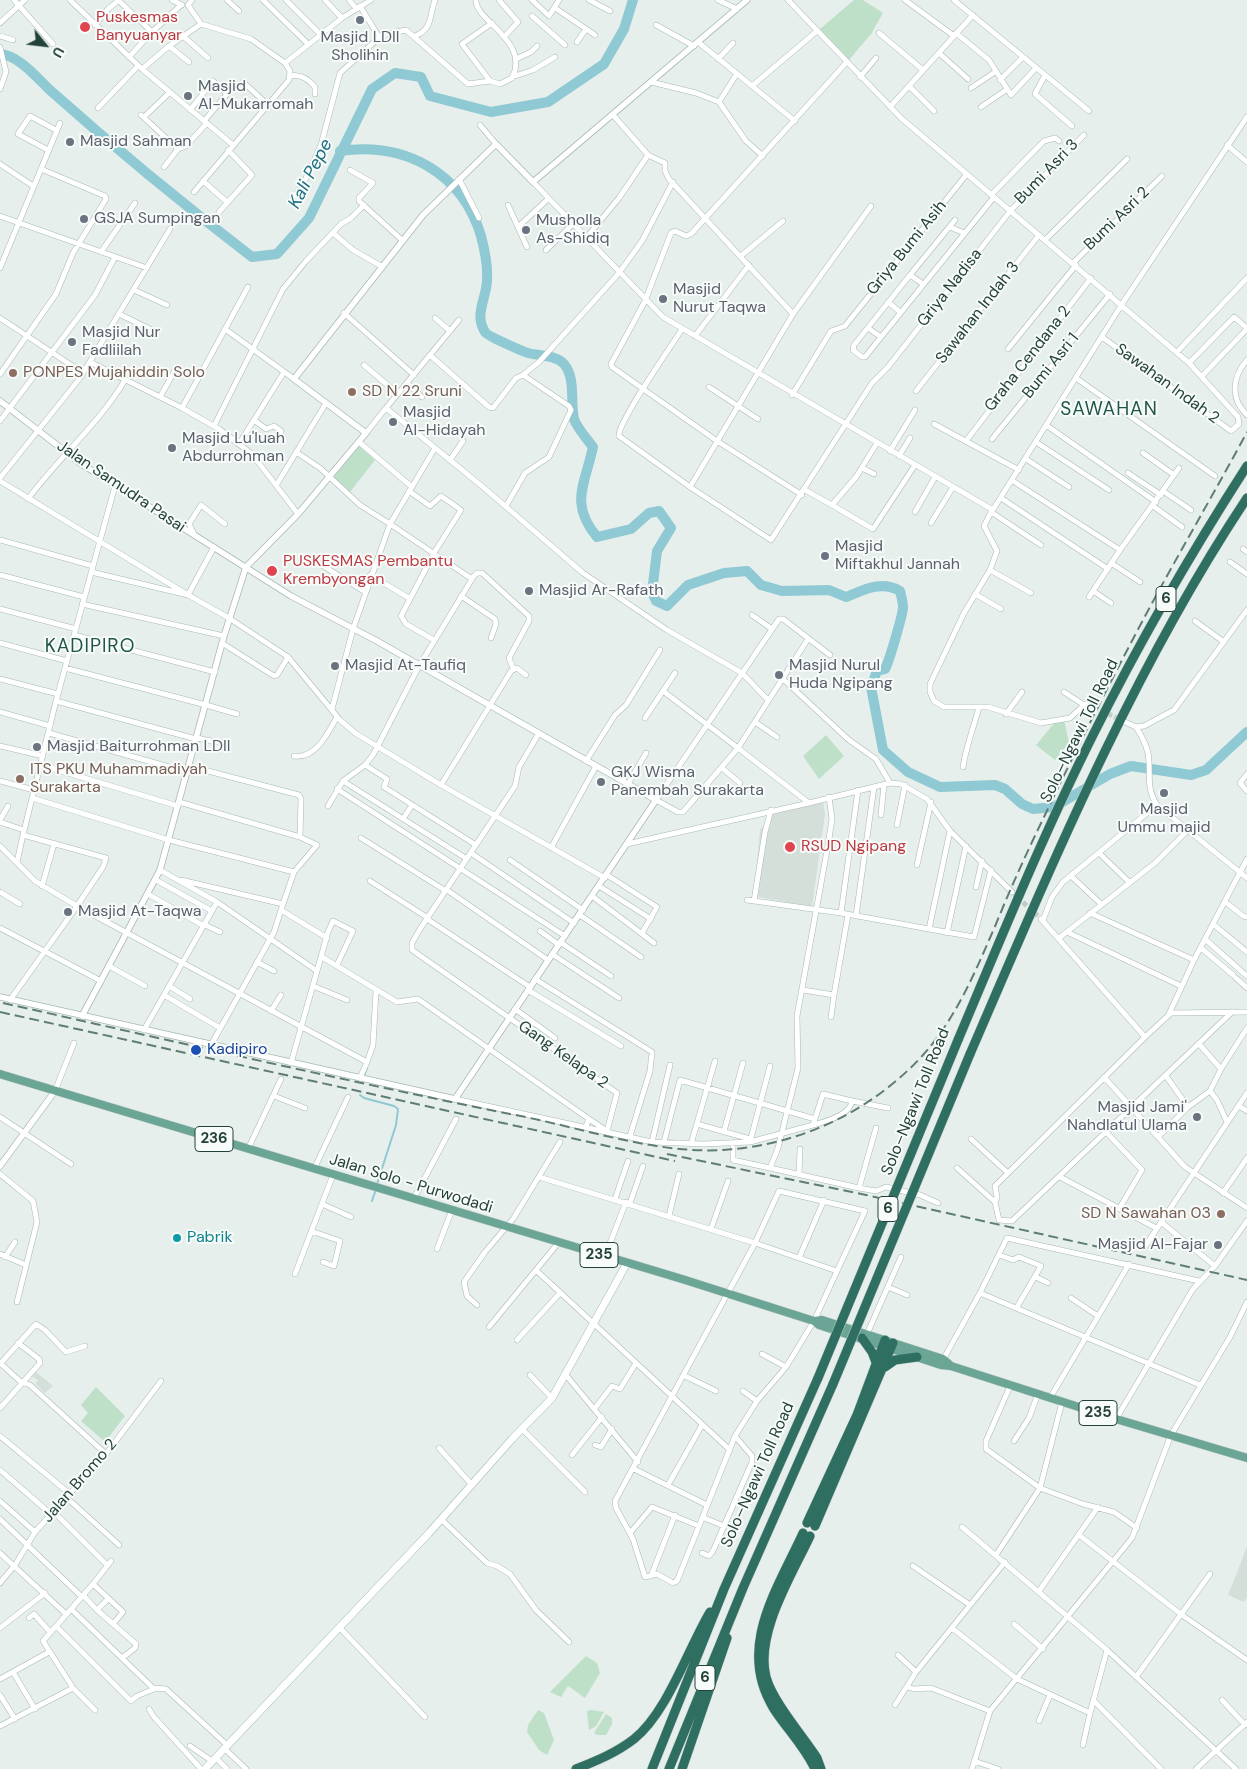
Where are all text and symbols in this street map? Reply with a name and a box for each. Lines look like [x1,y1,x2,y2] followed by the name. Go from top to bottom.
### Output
[96,8,182,46] place label: Puskesmas Banyuanyar
[354,14,366,26] marker: Masjid LDII Sholihin
[20,20,70,70] north arrow
[78,20,92,34] marker: Puskesmas Banyuanyar
[320,28,400,66] place label: Masjid LDII Sholihin
[48,44,68,61] text: U
[198,77,313,115] place label: Masjid Al-Mukarromah
[182,90,194,102] marker: Masjid Al-Mukarromah
[80,132,192,152] place label: Masjid Sahman
[284,135,338,213] water label: Kali Pepe
[1011,135,1083,209] street label: Bumi Asri 3
[64,136,76,148] marker: Masjid Sahman
[1080,183,1154,255] street label: Bumi Asri 2
[863,197,951,299] street label: Griya Bumi Asih
[94,209,220,229] place label: GSJA Sumpingan
[536,211,610,249] place label: Musholla As-Shidiq
[78,213,90,225] marker: GSJA Sumpingan
[520,224,532,236] marker: Musholla As-Shidiq
[914,245,986,331] street label: Griya Nadisa
[932,258,1024,368] street label: Sawahan Indah 3
[673,280,766,318] place label: Masjid Nurut Taqwa
[657,293,669,305] marker: Masjid Nurut Taqwa
[981,302,1075,416] street label: Graha Cendana 2
[82,323,160,361] place label: Masjid Nur Fadliilah
[1019,329,1083,403] street label: Bumi Asri 1
[66,336,78,348] marker: Masjid Nur Fadliilah
[1111,340,1223,428] street label: Sawahan Indah 2
[23,363,205,383] place label: PONPES Mujahiddin Solo
[7,367,19,379] marker: PONPES Mujahiddin Solo
[362,382,462,402] place label: SD N 22 Sruni
[346,386,358,398] marker: SD N 22 Sruni
[1059,399,1159,421] district label: SAWAHAN
[403,403,485,441] place label: Masjid Al-Hidayah
[387,416,399,428] marker: Masjid Al-Hidayah
[182,429,285,467] place label: Masjid Lu'luah Abdurrohman
[53,437,189,537] street label: Jalan Samudra Pasai
[166,442,178,454] marker: Masjid Lu'luah Abdurrohman
[835,537,960,575] place label: Masjid Miftakhul Jannah
[819,550,831,562] marker: Masjid Miftakhul Jannah
[283,552,453,590] place label: PUSKESMAS Pembantu Krembyongan
[265,564,279,578] marker: PUSKESMAS Pembantu Krembyongan
[539,581,663,601] place label: Masjid Ar-Rafath
[523,585,535,597] marker: Masjid Ar-Rafath
[1156,586,1176,612] road number: 6
[44,636,136,658] district label: KADIPIRO
[345,656,466,676] place label: Masjid At-Taufiq
[789,656,893,694] place label: Masjid Nurul Huda Ngipang
[1037,656,1123,806] street label: Solo–Ngawi Toll Road
[329,660,341,672] marker: Masjid At-Taufiq
[773,669,785,681] marker: Masjid Nurul Huda Ngipang
[47,737,230,757] place label: Masjid Baiturrohman LDII
[31,741,43,753] marker: Masjid Baiturrohman LDII
[30,760,207,798] place label: ITS PKU Muhammadiyah Surakarta
[611,763,764,801] place label: GKJ Wisma Panembah Surakarta
[14,773,26,785] marker: ITS PKU Muhammadiyah Surakarta
[595,776,607,788] marker: GKJ Wisma Panembah Surakarta
[1158,787,1170,799] marker: Masjid Ummu majid
[1117,800,1211,838] place label: Masjid Ummu majid
[801,837,906,857] place label: RSUD Ngipang
[783,840,797,854] marker: RSUD Ngipang
[78,902,201,922] place label: Masjid At-Taqwa
[62,906,74,918] marker: Masjid At-Taqwa
[514,1017,612,1093] street label: Gang Kelapa 2
[878,1026,954,1178] street label: Solo–Ngawi Toll Road
[207,1040,268,1060] place label: Kadipiro
[189,1043,203,1057] marker: Kadipiro
[1067,1098,1187,1136] place label: Masjid Jami' Nahdlatul Ulama
[1191,1111,1203,1123] marker: Masjid Jami' Nahdlatul Ulama
[195,1126,233,1152] road number: 236
[327,1150,495,1218] street label: Jalan Solo - Purwodadi
[878,1196,898,1222] road number: 6
[1081,1204,1211,1224] place label: SD N Sawahan 03
[1215,1208,1227,1220] marker: SD N Sawahan 03
[187,1228,232,1248] place label: Pabrik
[171,1232,183,1244] marker: Pabrik
[1098,1235,1208,1255] place label: Masjid Al-Fajar
[1212,1239,1224,1251] marker: Masjid Al-Fajar
[580,1242,618,1268] road number: 235
[717,1399,799,1551] street label: Solo–Ngawi Toll Road
[1079,1400,1117,1426] road number: 235
[39,1435,121,1527] street label: Jalan Bromo 2
[695,1666,715,1690] road number: 6

